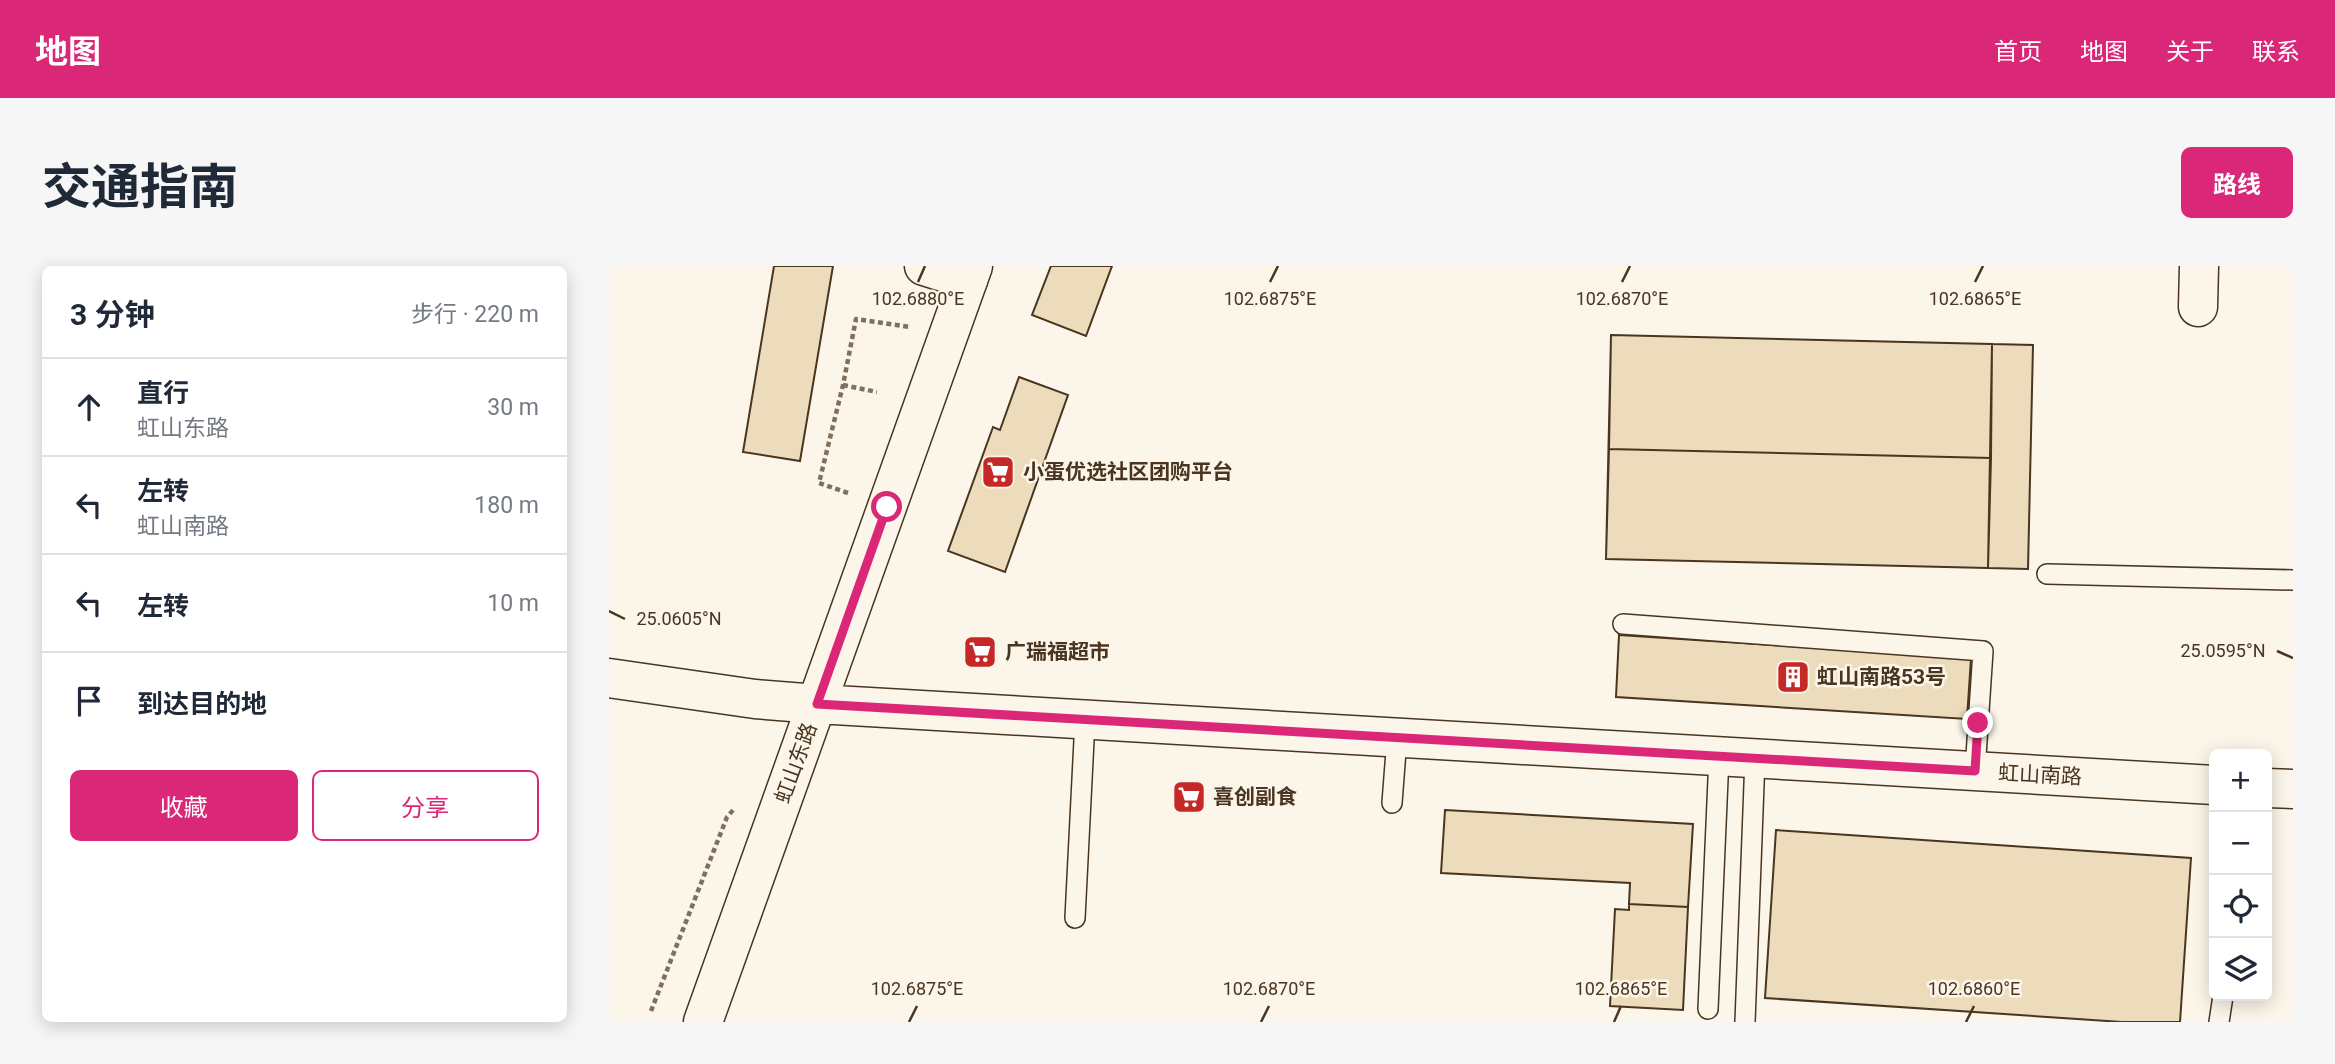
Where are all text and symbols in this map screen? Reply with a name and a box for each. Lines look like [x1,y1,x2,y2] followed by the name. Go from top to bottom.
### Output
[35,32,101,71] text: 地图
[1994,38,2042,66] text: 首页
[2080,38,2128,66] text: 地图
[2166,38,2214,66] text: 关于
[2252,38,2300,66] text: 联系
[2181,147,2293,218] button: 路线
[42,159,238,216] text: 交通指南
[872,288,964,309] text: 102.6880°E
[1224,288,1316,309] text: 102.6875°E
[1576,288,1668,309] text: 102.6870°E
[1929,288,2021,309] text: 102.6865°E
[70,297,155,332] text: 3 分钟
[411,301,539,328] text: 步行 · 220 m
[137,378,189,408] text: 直行
[70,388,108,426] icon: ahead
[487,394,539,421] text: 30 m
[137,415,229,442] text: 虹山东路
[979,453,1017,491] supermarket icon: 小蛋优选社区团购平台
[1023,460,1233,484] place label: 小蛋优选社区团购平台
[137,476,189,506] text: 左转
[70,486,108,524] icon: left
[871,491,902,522] route start
[474,492,539,519] text: 180 m
[137,513,229,540] text: 虹山南路
[70,584,108,622] icon: left
[487,590,539,617] text: 10 m
[137,591,189,621] text: 左转
[636,608,722,629] text: 25.0605°N
[961,633,999,671] supermarket icon: 广瑞福超市
[1005,640,1110,664] place label: 广瑞福超市
[2180,640,2266,661] text: 25.0595°N
[1774,658,1812,696] building icon: 虹山南路53号
[1817,665,1946,689] place label: 虹山南路53号
[70,682,108,720] icon: arrive
[137,689,267,719] text: 到达目的地
[1962,707,1993,738] route end
[770,719,822,807] street label: 虹山东路
[2209,749,2272,1001] map controls
[2209,749,2272,812] button: +
[1997,761,2083,789] street label: 虹山南路
[70,770,298,841] button: 收藏
[312,770,539,841] button: 分享
[1170,778,1208,816] supermarket icon: 喜创副食
[1213,785,1297,809] place label: 喜创副食
[2209,812,2272,875] button: −
[2209,875,2272,938] button: locate
[2209,938,2272,1001] button: layers
[871,978,963,999] text: 102.6875°E
[1223,978,1315,999] text: 102.6870°E
[1575,978,1667,999] text: 102.6865°E
[1928,978,2020,999] text: 102.6860°E

